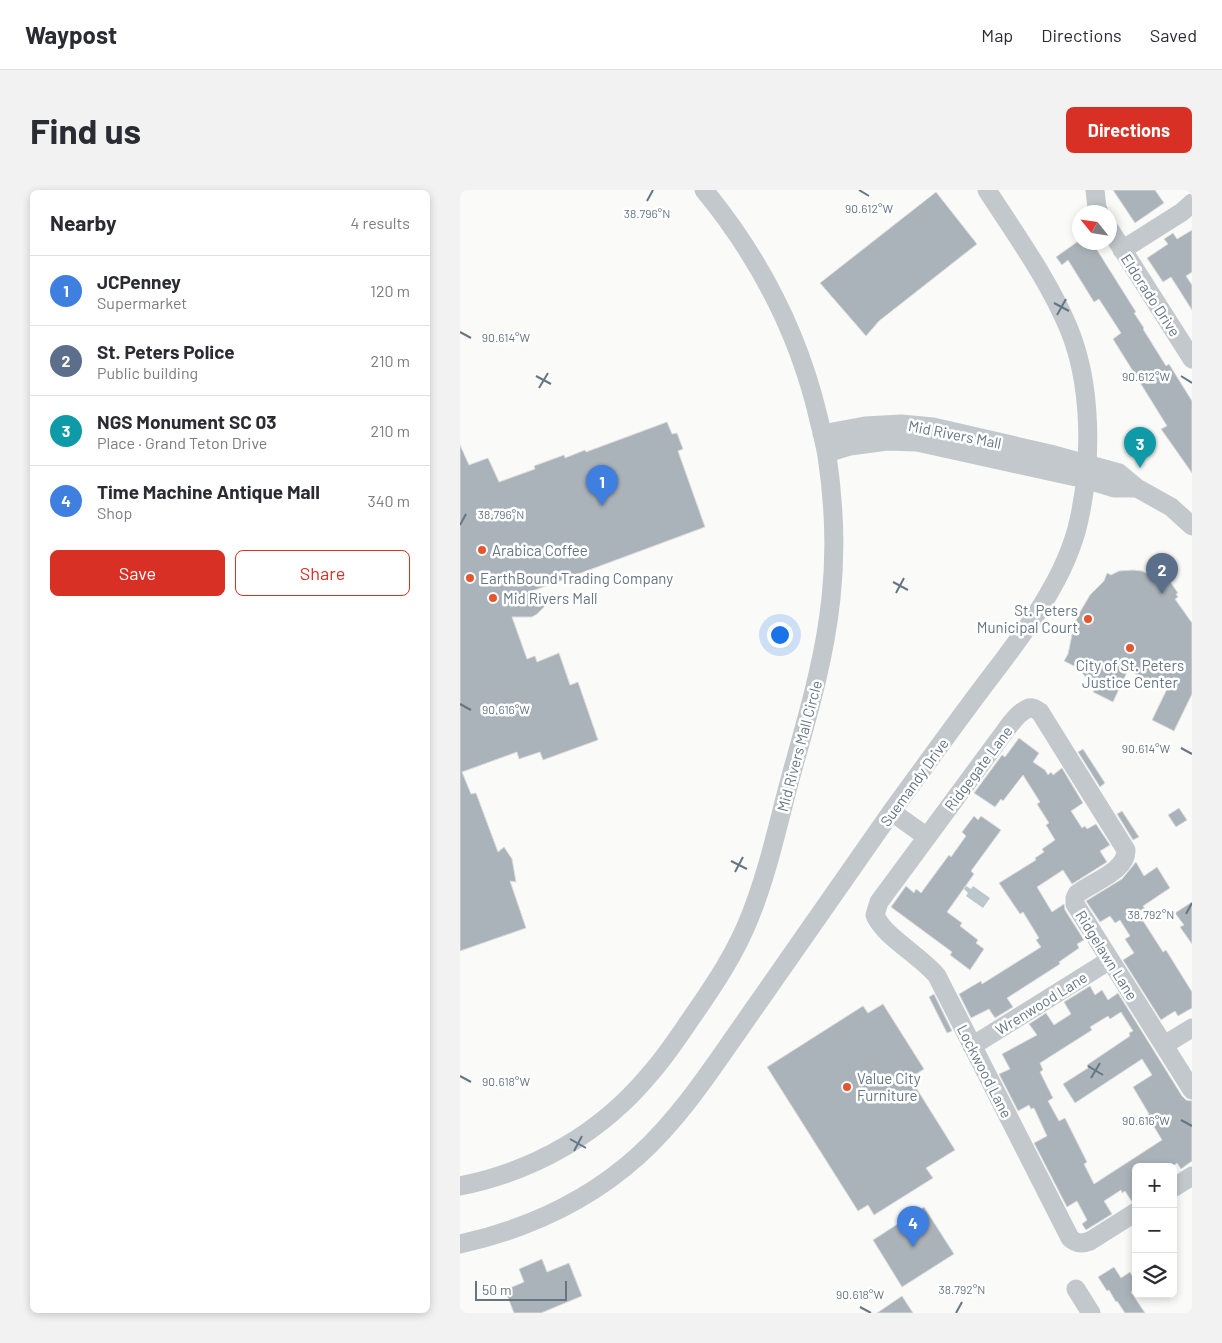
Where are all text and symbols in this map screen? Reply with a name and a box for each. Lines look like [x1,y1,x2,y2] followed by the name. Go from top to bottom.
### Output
[25,20,117,49] text: Waypost
[981,24,1013,46] text: Map
[1041,24,1122,46] text: Directions
[1150,24,1197,46] text: Saved
[1066,107,1192,153] button: Directions
[30,109,141,151] text: Find us
[845,201,893,215] text: 90.612°W
[1072,205,1117,250] north arrow
[624,206,670,220] text: 38.796°N
[50,210,116,235] text: Nearby
[350,213,410,232] text: 4 results
[1118,250,1184,340] street label: Eldorado Drive
[97,270,181,293] text: JCPenney
[63,281,69,300] text: 1
[370,281,410,300] text: 120 m
[97,293,187,312] text: Supermarket
[482,330,531,344] text: 90.614°W
[97,340,235,363] text: St. Peters Police
[62,351,70,370] text: 2
[371,351,410,370] text: 210 m
[97,363,198,382] text: Public building
[1122,369,1170,383] text: 90.612°W
[97,410,277,433] text: NGS Monument SC 03
[907,416,1003,452] street label: Mid Rivers Mall
[62,421,70,440] text: 3
[371,421,410,440] text: 210 m
[1124,427,1156,468] pin: 3
[97,433,267,452] text: Place · Grand Teton Drive
[586,465,618,506] pin: 1
[97,480,320,503] text: Time Machine Antique Mall
[61,491,71,510] text: 4
[367,491,410,510] text: 340 m
[97,503,132,522] text: Shop
[478,507,524,521] text: 38.796°N
[492,541,588,559] place label: Arabica Coffee
[476,544,488,556] marker: Arabica Coffee
[50,550,225,596] button: Save
[235,550,410,596] button: Share
[1146,553,1178,594] pin: 2
[480,569,673,587] place label: EarthBound Trading Company
[464,572,476,584] marker: EarthBound Trading Company
[503,589,598,607] place label: Mid Rivers Mall
[487,592,499,604] marker: Mid Rivers Mall
[977,601,1078,636] place label: St. Peters Municipal Court
[1082,613,1094,625] marker: St. Peters Municipal Court
[767,622,793,648] your location
[1124,642,1136,654] marker: City of St. Peters Justice Center
[1076,656,1184,691] place label: City of St. Peters Justice Center
[773,678,825,814] street label: Mid Rivers Mall Circle
[482,702,530,716] text: 90.616°W
[940,722,1016,814] street label: Ridgegate Lane
[876,734,952,830] street label: Suemandy Drive
[1122,741,1171,755] text: 90.614°W
[1072,907,1142,1003] street label: Ridgelawn Lane
[1128,907,1174,921] text: 38.792°N
[992,968,1090,1038] street label: Wrenwood Lane
[954,1021,1016,1121] street label: Lockwood Lane
[857,1069,921,1104] place label: Value City Furniture
[482,1074,530,1088] text: 90.618°W
[841,1081,853,1093] marker: Value City Furniture
[1122,1113,1170,1127] text: 90.616°W
[1132,1163,1177,1298] map controls
[1132,1163,1177,1208] button: +
[897,1206,929,1247] pin: 4
[1132,1208,1177,1253] button: −
[1132,1253,1177,1298] button: layers
[475,1278,568,1301] scale bar
[482,1281,511,1298] text: 50 m
[939,1282,985,1296] text: 38.792°N
[836,1287,884,1301] text: 90.618°W

